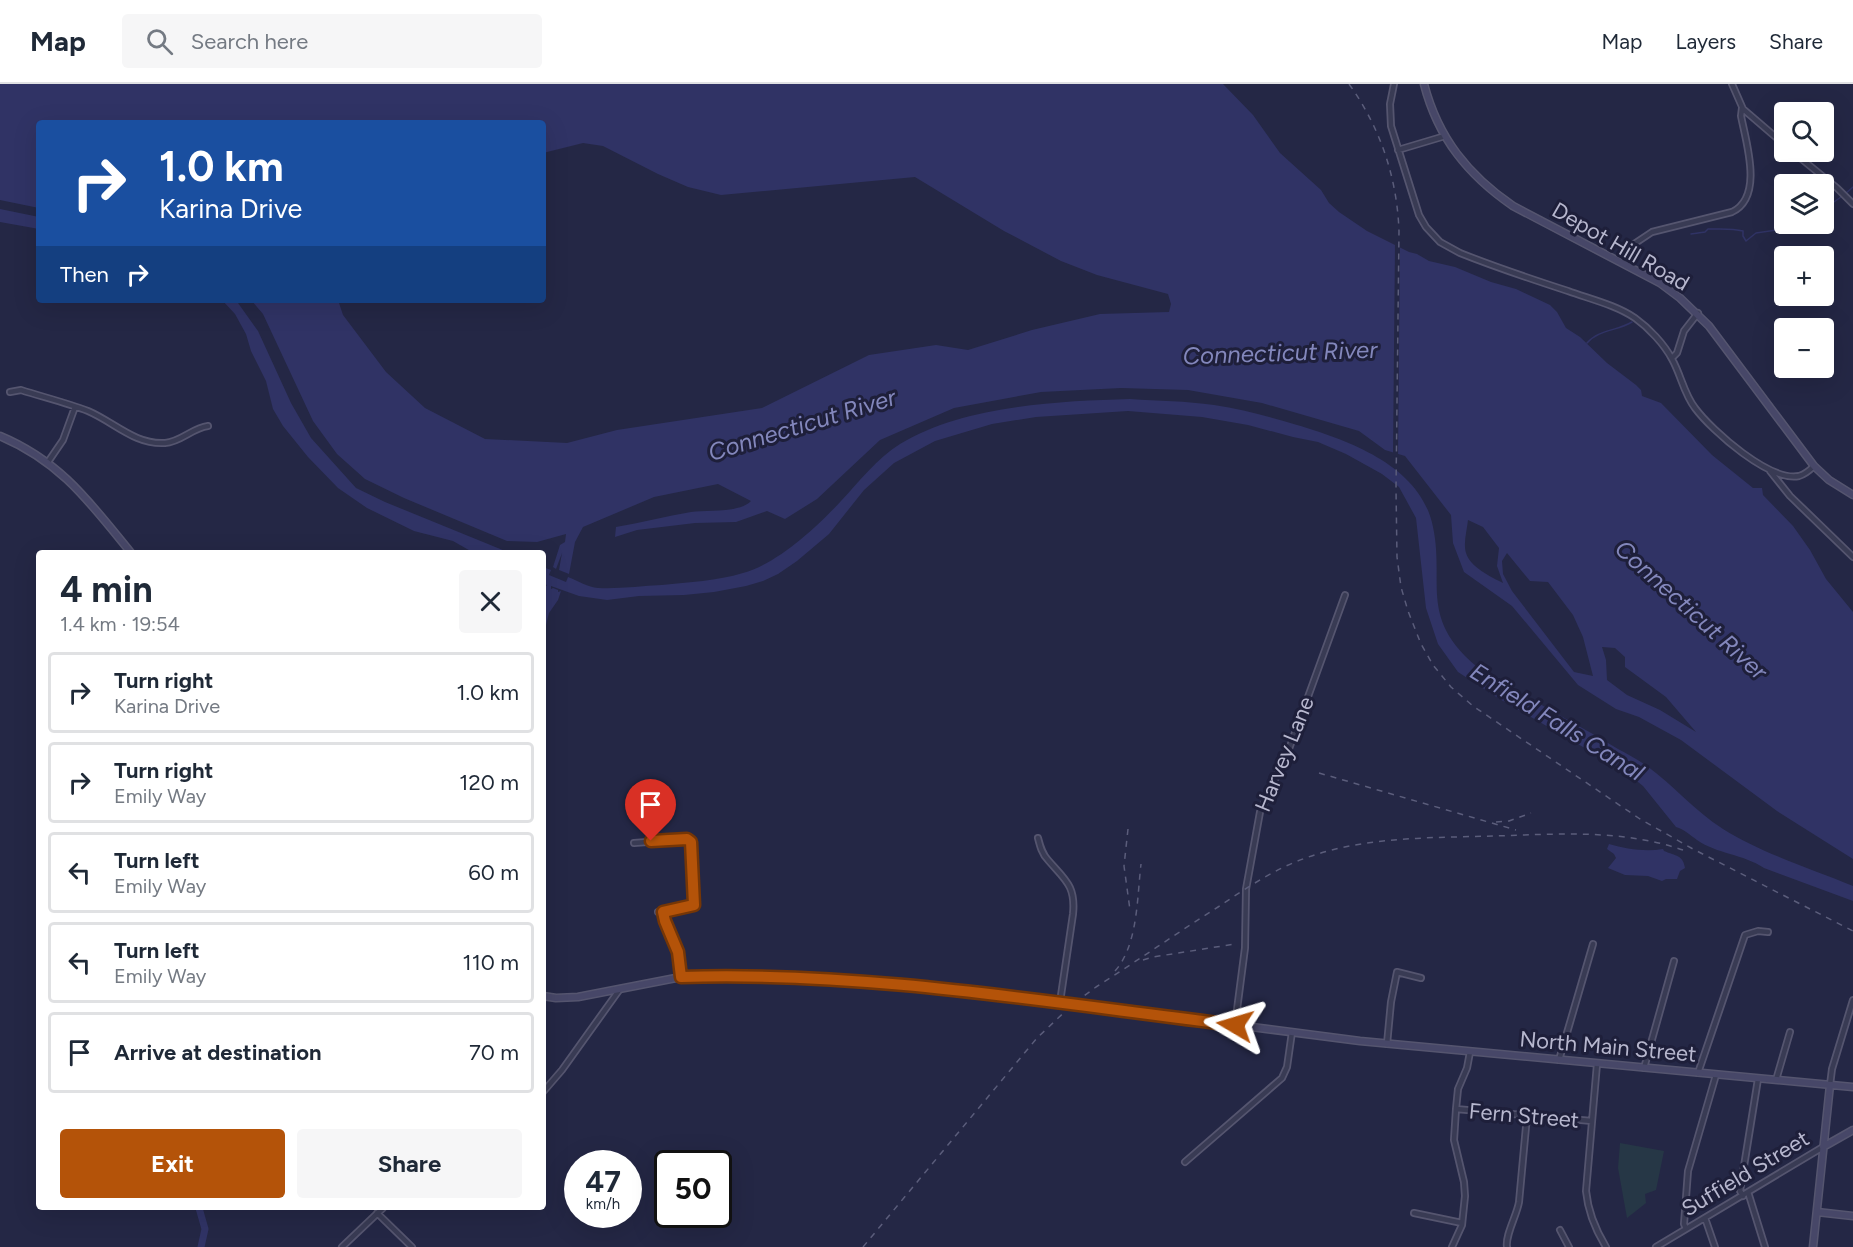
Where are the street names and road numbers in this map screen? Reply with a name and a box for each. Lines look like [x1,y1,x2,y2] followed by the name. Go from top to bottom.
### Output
[1547,196,1694,297] street label: Depot Hill Road
[1249,693,1320,816] street label: Harvey Lane
[1518,1025,1698,1068] street label: North Main Street
[1468,1097,1580,1134] street label: Fern Street
[1677,1125,1814,1222] street label: Suffield Street

